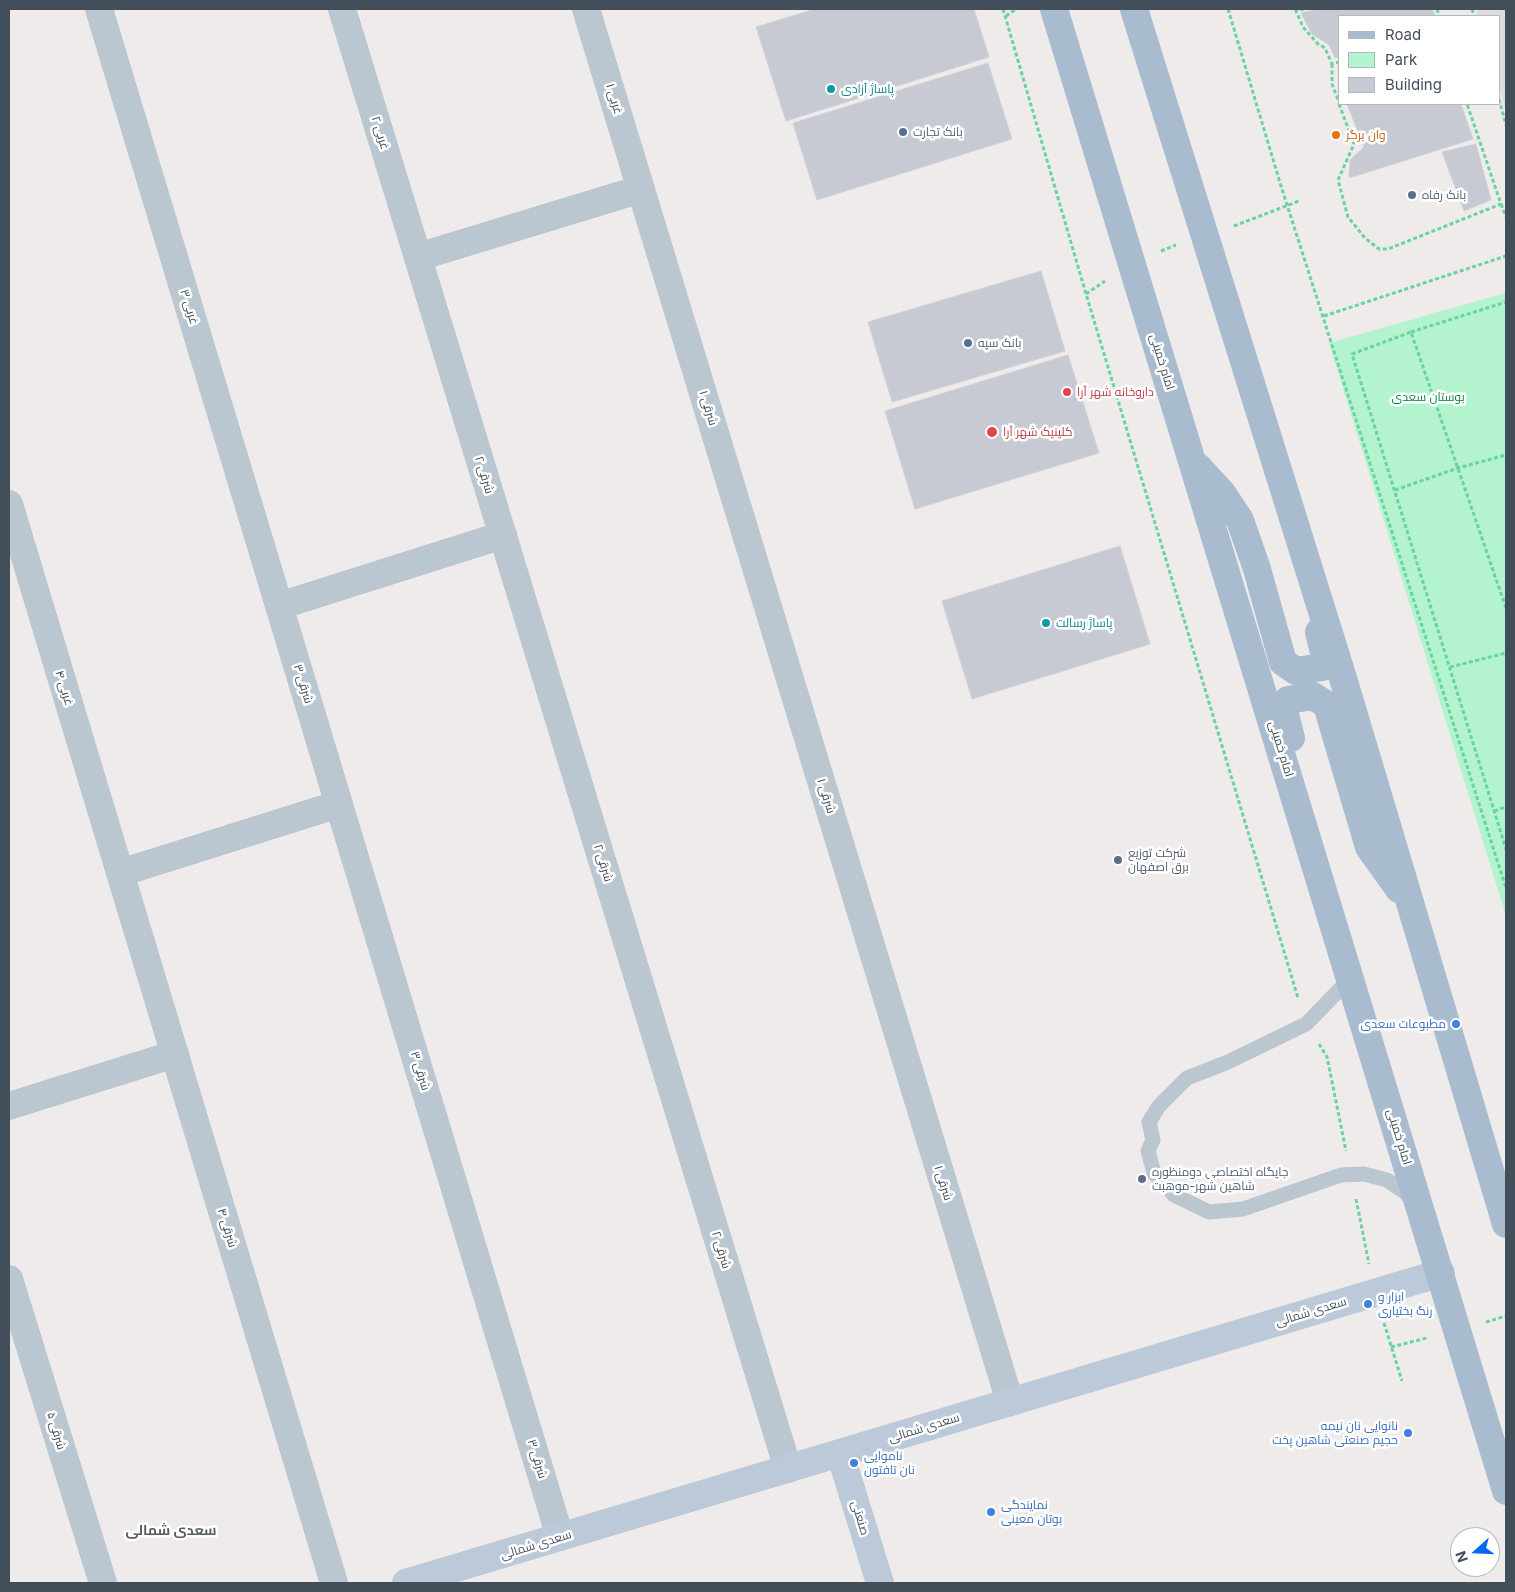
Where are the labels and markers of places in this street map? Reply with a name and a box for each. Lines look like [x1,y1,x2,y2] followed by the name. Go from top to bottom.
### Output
[841,82,894,96] place label: پاساژ آزادی
[825,83,837,95] marker: پاساژ آزادی
[913,125,963,139] place label: بانک تجارت
[897,126,909,138] marker: بانک تجارت
[1346,128,1386,142] place label: وان برگر
[1330,129,1342,141] marker: وان برگر
[1422,188,1466,202] place label: بانک رفاه
[1406,189,1418,201] marker: بانک رفاه
[978,336,1022,350] place label: بانک سپه
[962,337,974,349] marker: بانک سپه
[1077,385,1154,399] place label: داروخانه شهر آرا
[1061,386,1073,398] marker: داروخانه شهر آرا
[985,425,999,439] marker: کلینیک شهر آرا
[1003,425,1072,439] place label: کلینیک شهر آرا
[1056,616,1112,630] place label: پاساژ رسالت
[1040,617,1052,629] marker: پاساژ رسالت
[1128,846,1189,874] place label: شرکت توزیع برق اصفهان
[1112,854,1124,866] marker: شرکت توزیع برق اصفهان
[1361,1017,1446,1031] place label: مطبوعات سعدی
[1450,1018,1462,1030] marker: مطبوعات سعدی
[1152,1165,1288,1193] place label: جایگاه اختصاصی دومنظوره شاهین شهر-موهبت
[1136,1173,1148,1185] marker: جایگاه اختصاصی دومنظوره شاهین شهر-موهبت
[1378,1290,1432,1318] place label: ابزار و رنگ بختیاری
[1362,1298,1374,1310] marker: ابزار و رنگ بختیاری
[1272,1419,1398,1447] place label: نانوایی نان نیمه حجیم صنعتی شاهین پخت
[1402,1427,1414,1439] marker: نانوایی نان نیمه حجیم صنعتی شاهین پخت
[864,1449,915,1477] place label: ناموایی نان تافتون
[848,1457,860,1469] marker: ناموایی نان تافتون
[1001,1498,1062,1526] place label: نمایندگی بوتان معینی
[985,1506,997,1518] marker: نمایندگی بوتان معینی

